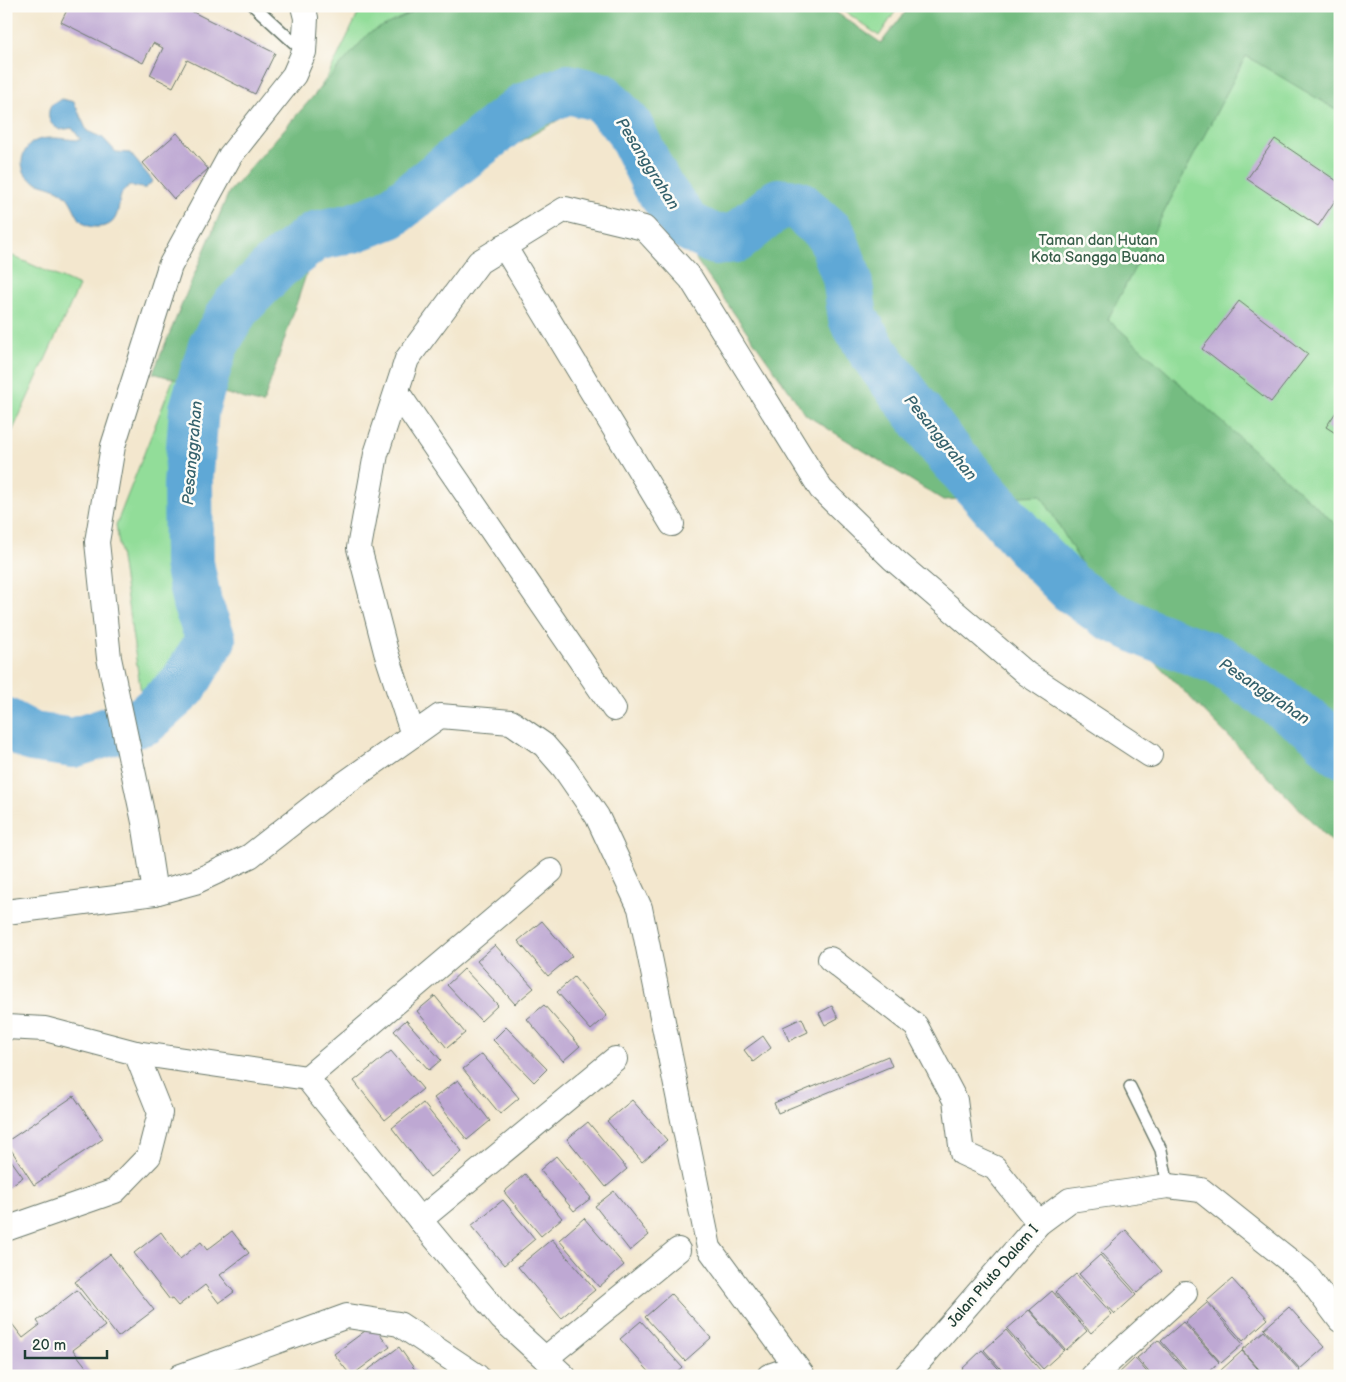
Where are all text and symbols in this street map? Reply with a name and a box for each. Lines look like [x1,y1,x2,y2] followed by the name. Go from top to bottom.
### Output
[611,115,683,213] water label: Pesanggrahan
[1031,231,1165,267] park label: Taman dan Hutan Kota Sangga Buana
[900,391,980,485] water label: Pesanggrahan
[179,400,207,506] water label: Pesanggrahan
[1215,655,1313,729] water label: Pesanggrahan
[943,1220,1043,1331] street label: Jalan Pluto Dalam I
[25,1327,108,1359] scale bar
[32,1336,66,1355] text: 20 m

